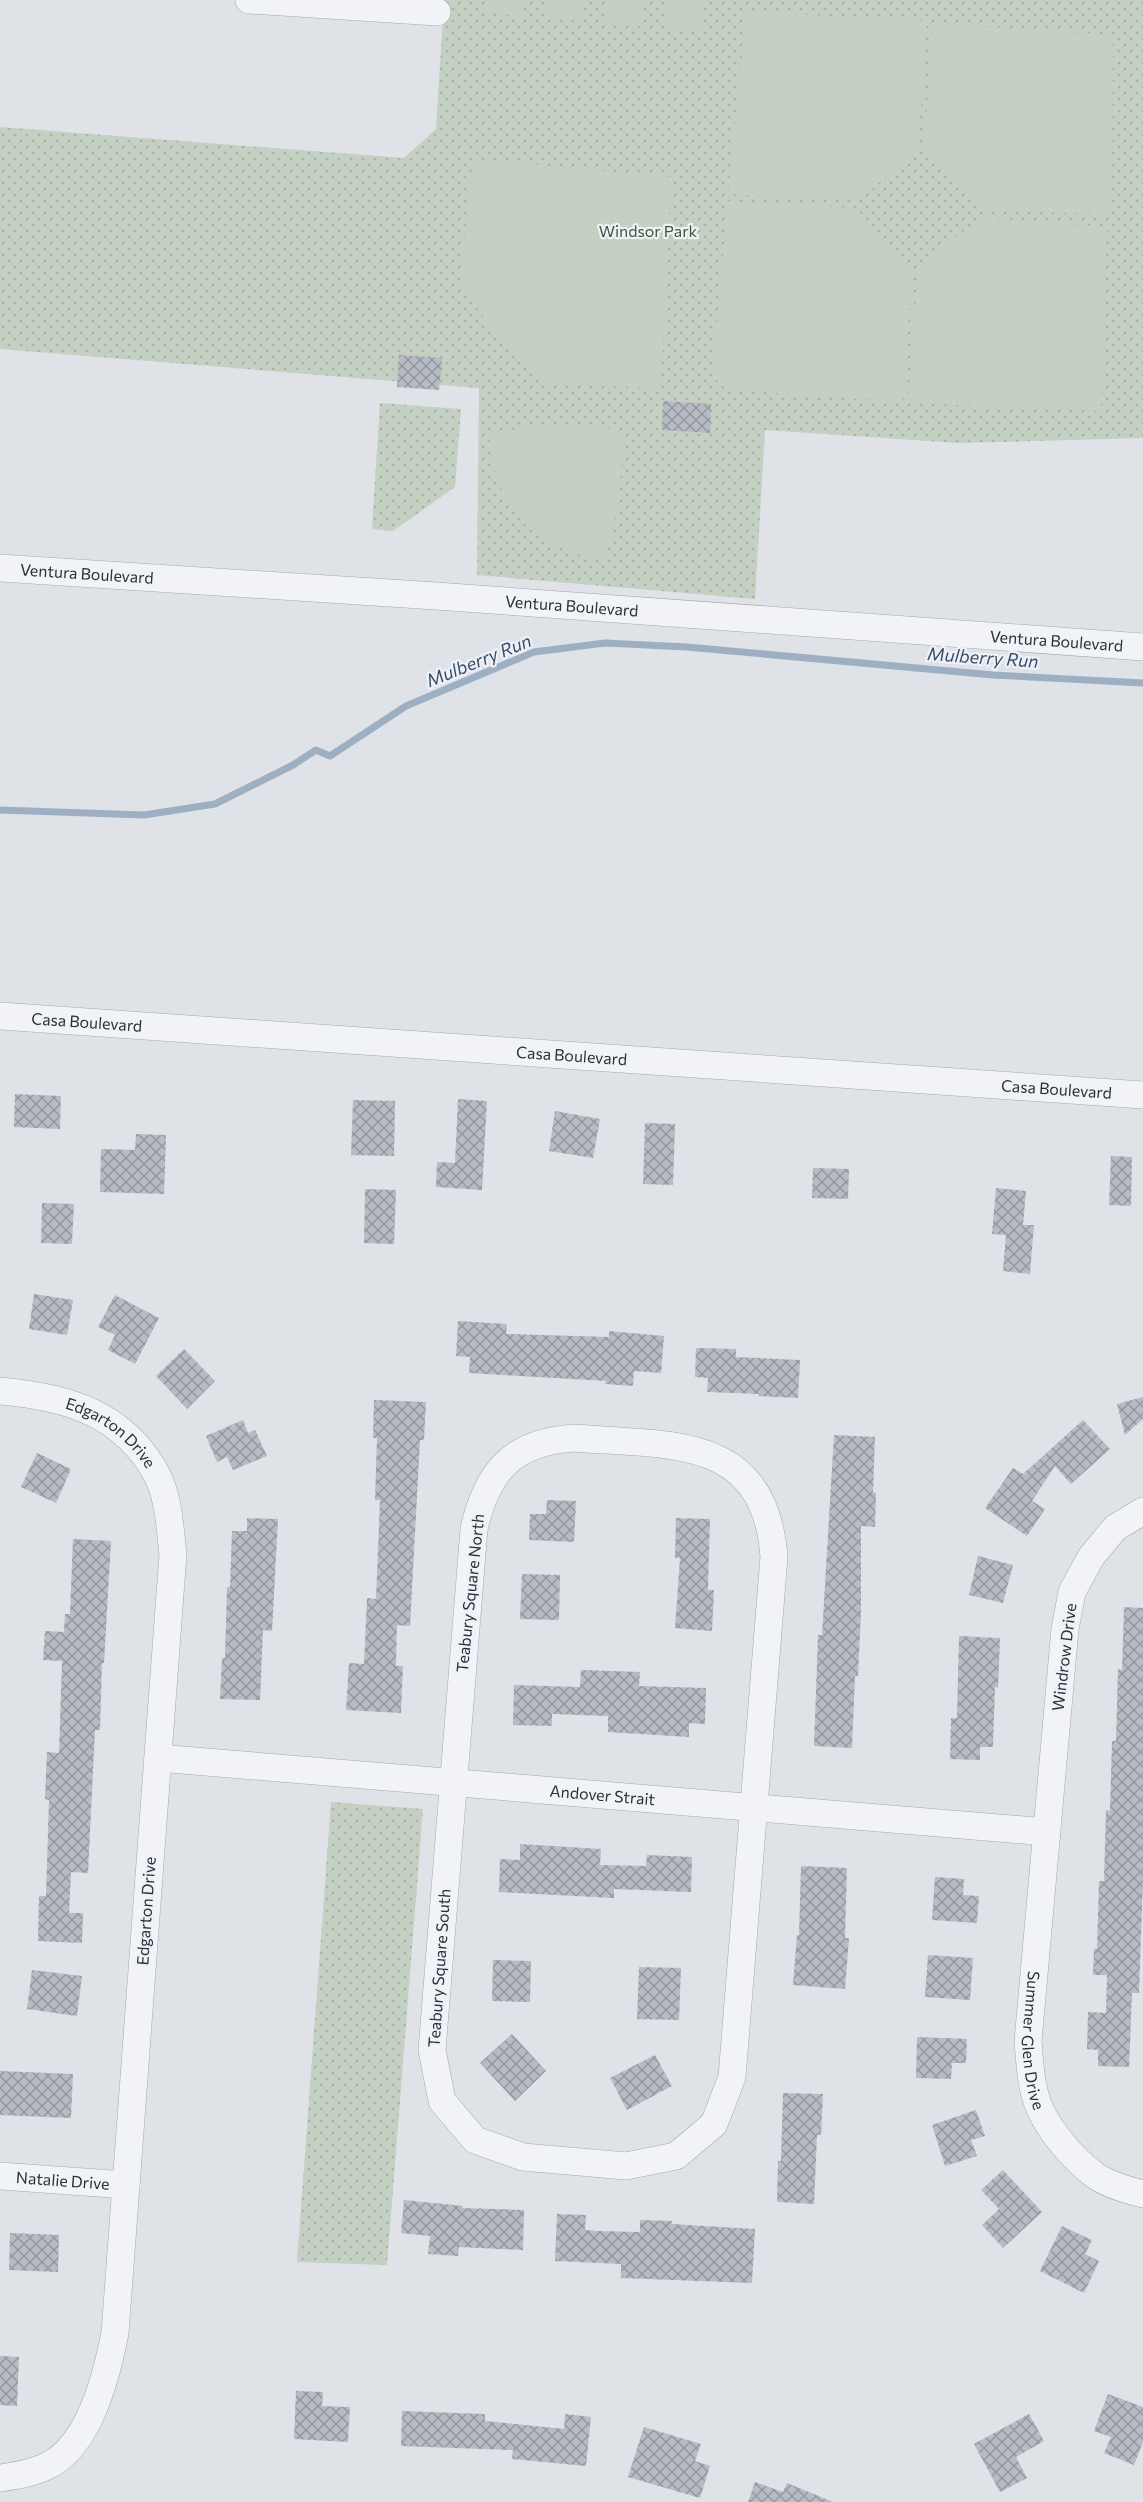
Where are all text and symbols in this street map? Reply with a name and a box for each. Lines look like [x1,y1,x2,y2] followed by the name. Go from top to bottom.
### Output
[599,221,698,240] park label: Windsor Park
[20,559,154,587] street label: Ventura Boulevard
[504,591,639,620] street label: Ventura Boulevard
[989,626,1124,655] street label: Ventura Boulevard
[423,629,534,691] water label: Mulberry Run
[927,642,1039,672] water label: Mulberry Run
[31,1008,143,1035] street label: Casa Boulevard
[516,1042,628,1068] street label: Casa Boulevard
[1000,1075,1113,1102] street label: Casa Boulevard
[64,1393,160,1471] street label: Edgarton Drive
[452,1513,487,1673] street label: Teabury Square North
[1047,1602,1080,1712] street label: Windrow Drive
[549,1781,656,1808] street label: Andover Strait
[132,1856,159,1966] street label: Edgarton Drive
[423,1888,454,2048] street label: Teabury Square South
[1019,1970,1049,2112] street label: Summer Glen Drive
[15,2167,110,2193] street label: Natalie Drive

